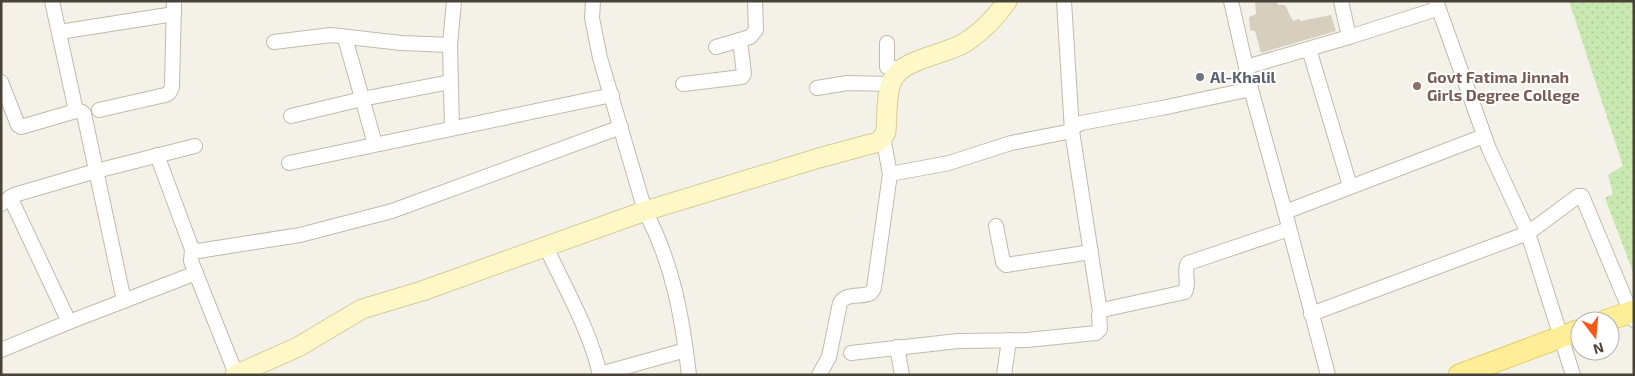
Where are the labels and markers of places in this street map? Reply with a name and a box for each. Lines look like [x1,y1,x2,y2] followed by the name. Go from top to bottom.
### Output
[1210,67,1277,86] place label: Al-Khalil
[1427,67,1580,104] place label: Govt Fatima Jinnah Girls Degree College
[1194,71,1206,83] marker: Al-Khalil
[1411,80,1423,92] marker: Govt Fatima Jinnah Girls Degree College

